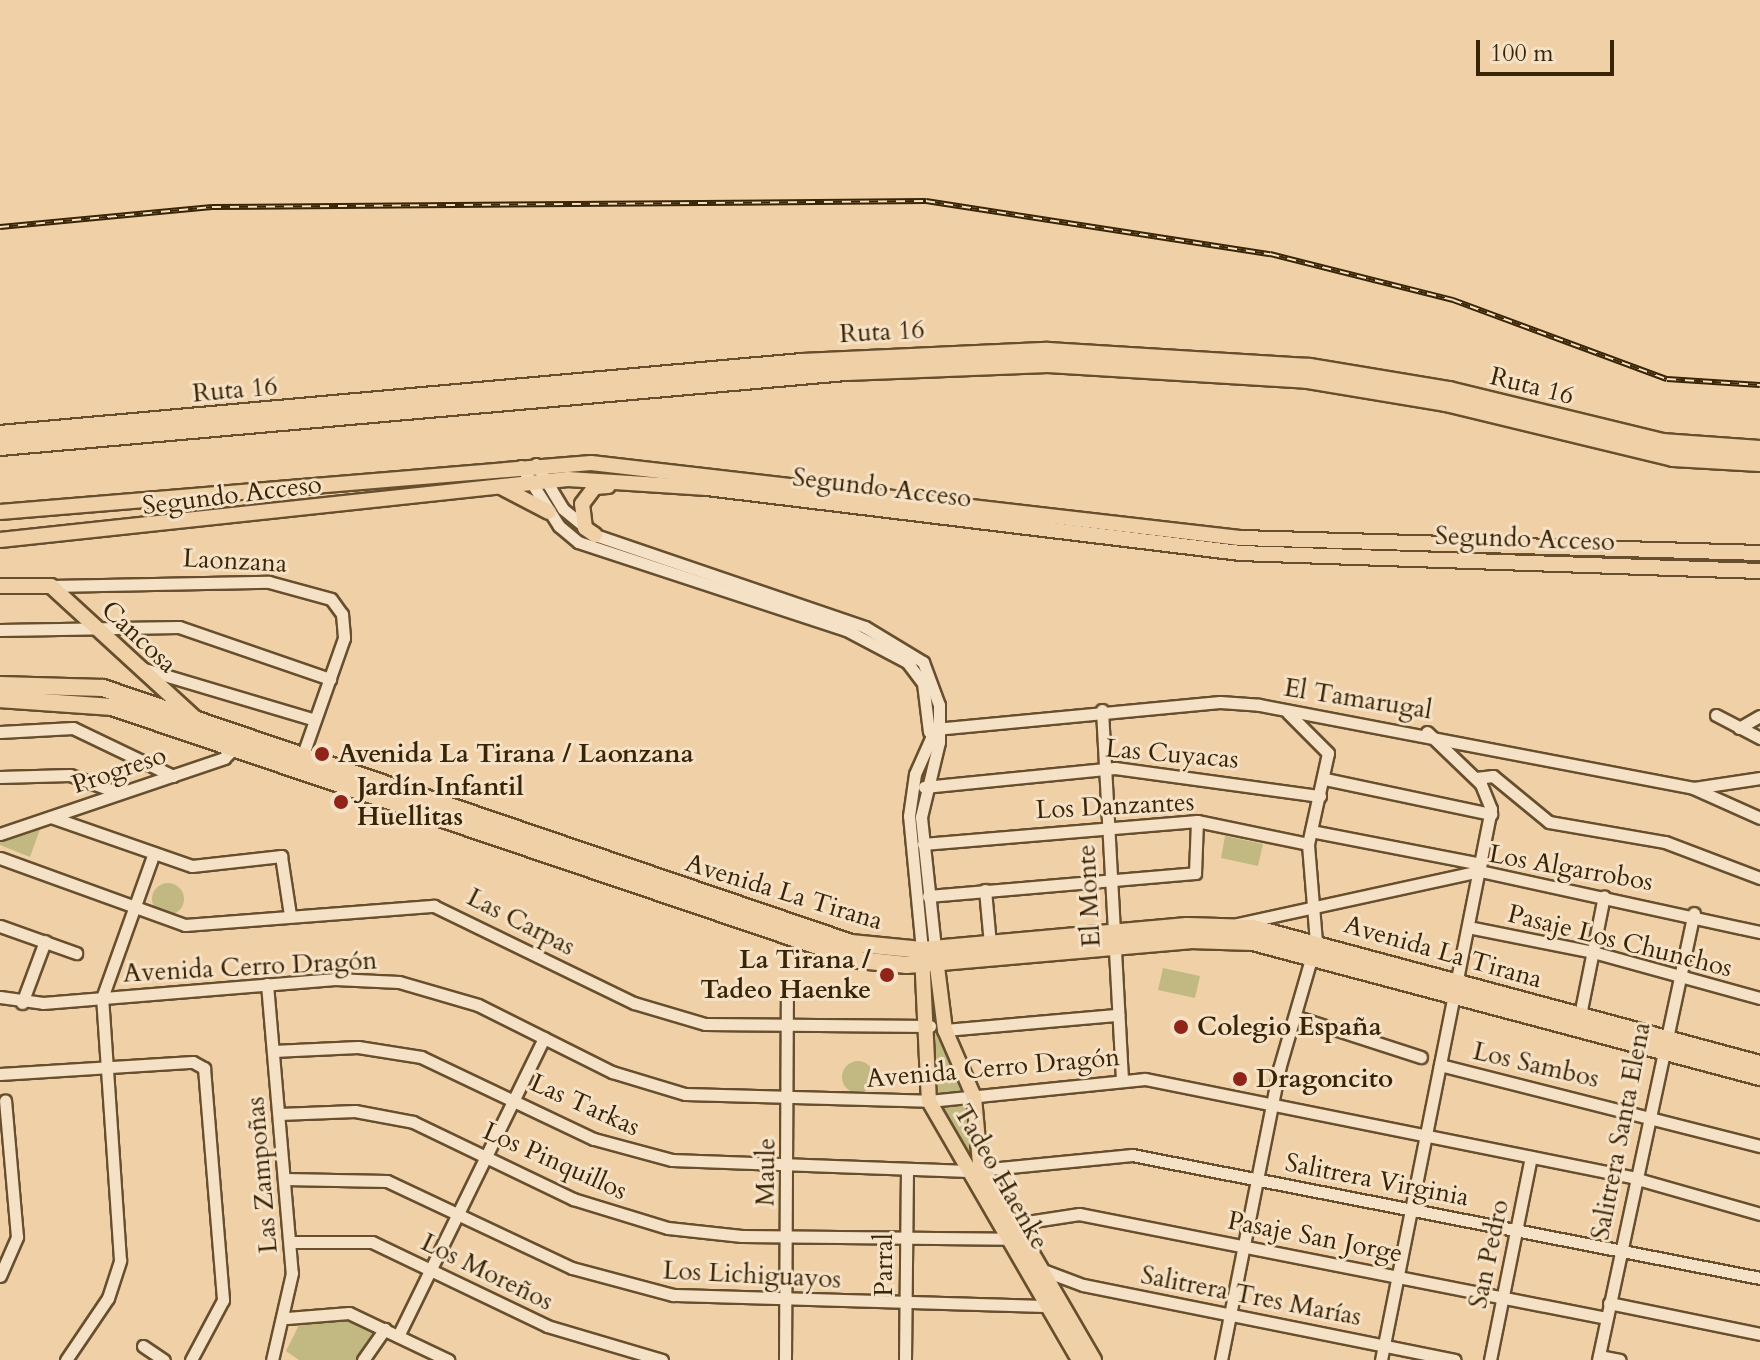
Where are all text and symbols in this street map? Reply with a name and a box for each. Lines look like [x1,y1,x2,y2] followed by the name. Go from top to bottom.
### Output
[1480,24,1618,74] scale bar
[1490,37,1554,70] text: 100 m
[839,314,925,350] street label: Ruta 16
[1487,361,1577,411] street label: Ruta 16
[191,371,279,409] street label: Ruta 16
[791,462,973,514] street label: Segundo Acceso
[141,469,323,521] street label: Segundo Acceso
[1434,520,1616,558] street label: Segundo Acceso
[182,543,288,579] street label: Laonzana
[95,594,183,680] street label: Cancosa
[1282,672,1434,726] street label: El Tamarugal
[1104,733,1240,775] street label: Las Cuyacas
[338,738,694,770] place label: Avenida La Tirana / Laonzana
[68,739,170,801] street label: Progreso
[313,745,331,763] marker: Avenida La Tirana / Laonzana
[357,771,524,832] place label: Jardín Infantil Huellitas
[1035,786,1195,826] street label: Los Danzantes
[332,793,350,811] marker: Jardín Infantil Huellitas
[1487,838,1655,898] street label: Los Algarrobos
[1071,844,1107,948] street label: El Monte
[682,847,886,937] street label: Avenida La Tirana
[462,882,580,962] street label: Las Carpas
[1505,898,1735,984] street label: Pasaje Los Chunchos
[1340,909,1546,995] street label: Avenida La Tirana
[700,944,871,1006] place label: La Tirana / Tadeo Haenke
[122,945,378,989] street label: Avenida Cerro Dragón
[878,966,896,984] marker: La Tirana / Tadeo Haenke
[1197,1011,1382,1043] place label: Colegio España
[1172,1018,1190,1036] marker: Colegio España
[1585,1019,1657,1243] street label: Salitrera Santa Elena
[1470,1035,1602,1095] street label: Los Sambos
[865,1041,1121,1095] street label: Avenida Cerro Dragón
[1256,1063,1393,1095] place label: Dragoncito
[526,1067,644,1143] street label: Las Tarkas
[1231,1070,1249,1088] marker: Dragoncito
[240,1095,284,1255] street label: Las Zampoñas
[947,1099,1055,1255] street label: Tadeo Haenke
[478,1115,632,1207] street label: Los Pinquillos
[750,1138,782,1206] street label: Maule
[1282,1147,1472,1213] street label: Salitrera Virginia
[1462,1197,1516,1311] street label: San Pedro
[1225,1205,1405,1269] street label: Pasaje San Jorge
[416,1227,558,1317] street label: Los Moreños
[868,1233,900,1297] street label: Parral
[662,1255,842,1295] street label: Los Lichiguayos
[1138,1259,1364,1333] street label: Salitrera Tres Marías

